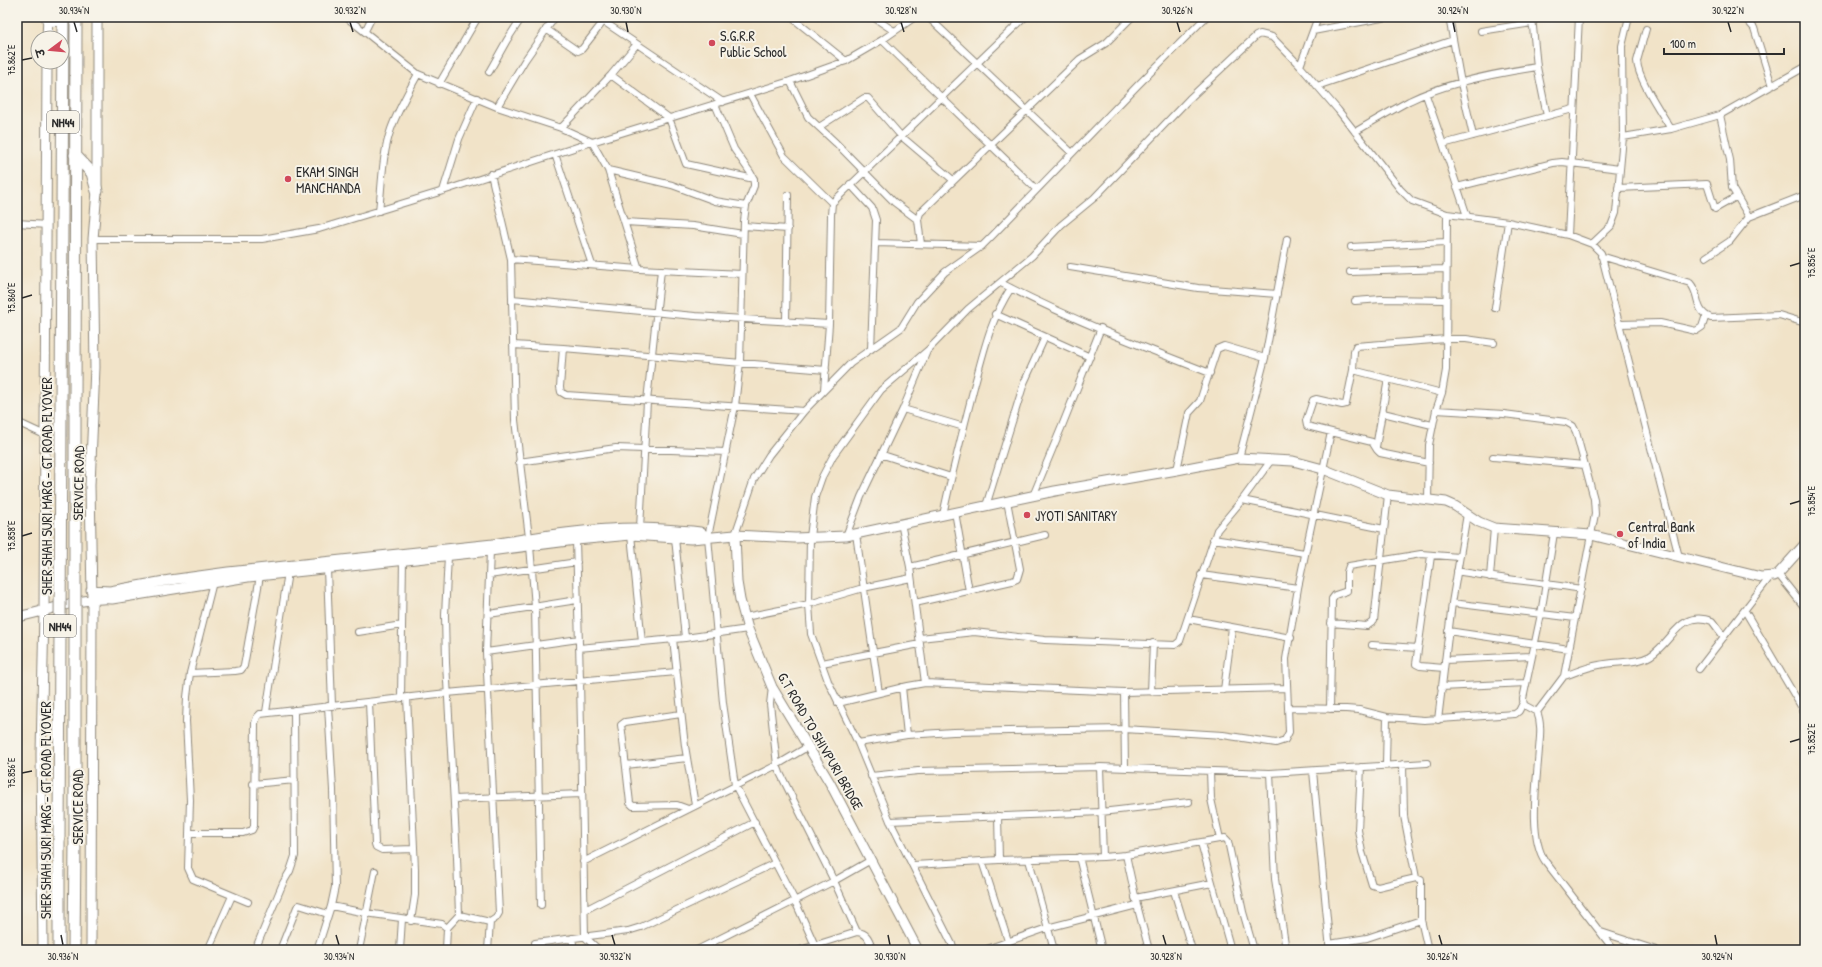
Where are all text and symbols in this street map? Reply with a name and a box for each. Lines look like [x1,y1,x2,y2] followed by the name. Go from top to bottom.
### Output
[59,4,89,17] text: 30.934°N
[334,4,366,17] text: 30.932°N
[610,4,642,17] text: 30.930°N
[885,4,917,17] text: 30.928°N
[1161,4,1193,17] text: 30.926°N
[1438,4,1468,17] text: 30.924°N
[1712,4,1744,17] text: 30.922°N
[720,26,787,61] place label: S.G.R.R Public School
[30,30,70,70] north arrow
[1664,30,1784,56] scale bar
[1670,35,1696,52] text: 100 m
[707,38,717,48] marker: S.G.R.R Public School
[5,44,18,76] text: 75.862°E
[32,46,48,59] text: उ
[47,111,79,133] road number: NH44
[296,162,361,197] place label: EKAM SINGH MANCHANDA
[283,174,293,184] marker: EKAM SINGH MANCHANDA
[1805,247,1818,278] text: 75.856°E
[5,282,18,313] text: 75.860°E
[37,377,56,595] street label: SHER SHAH SURI MARG - GT ROAD FLYOVER
[68,445,88,521] street label: SERVICE ROAD
[1805,485,1818,516] text: 75.854°E
[1035,506,1118,525] place label: JYOTI SANITARY
[1022,510,1032,520] marker: JYOTI SANITARY
[1628,517,1695,552] place label: Central Bank of India
[5,520,18,551] text: 75.858°E
[1615,529,1625,539] marker: Central Bank of India
[44,615,76,637] road number: NH44
[774,669,868,813] street label: G.T ROAD TO SHIVPURI BRIDGE
[36,701,55,919] street label: SHER SHAH SURI MARG - GT ROAD FLYOVER
[1805,723,1818,755] text: 75.852°E
[5,757,18,788] text: 75.856°E
[68,769,87,844] street label: SERVICE ROAD
[48,950,78,963] text: 30.936°N
[324,950,354,963] text: 30.934°N
[599,950,631,963] text: 30.932°N
[874,950,906,963] text: 30.930°N
[1150,950,1182,963] text: 30.928°N
[1426,950,1458,963] text: 30.926°N
[1702,950,1732,963] text: 30.924°N

